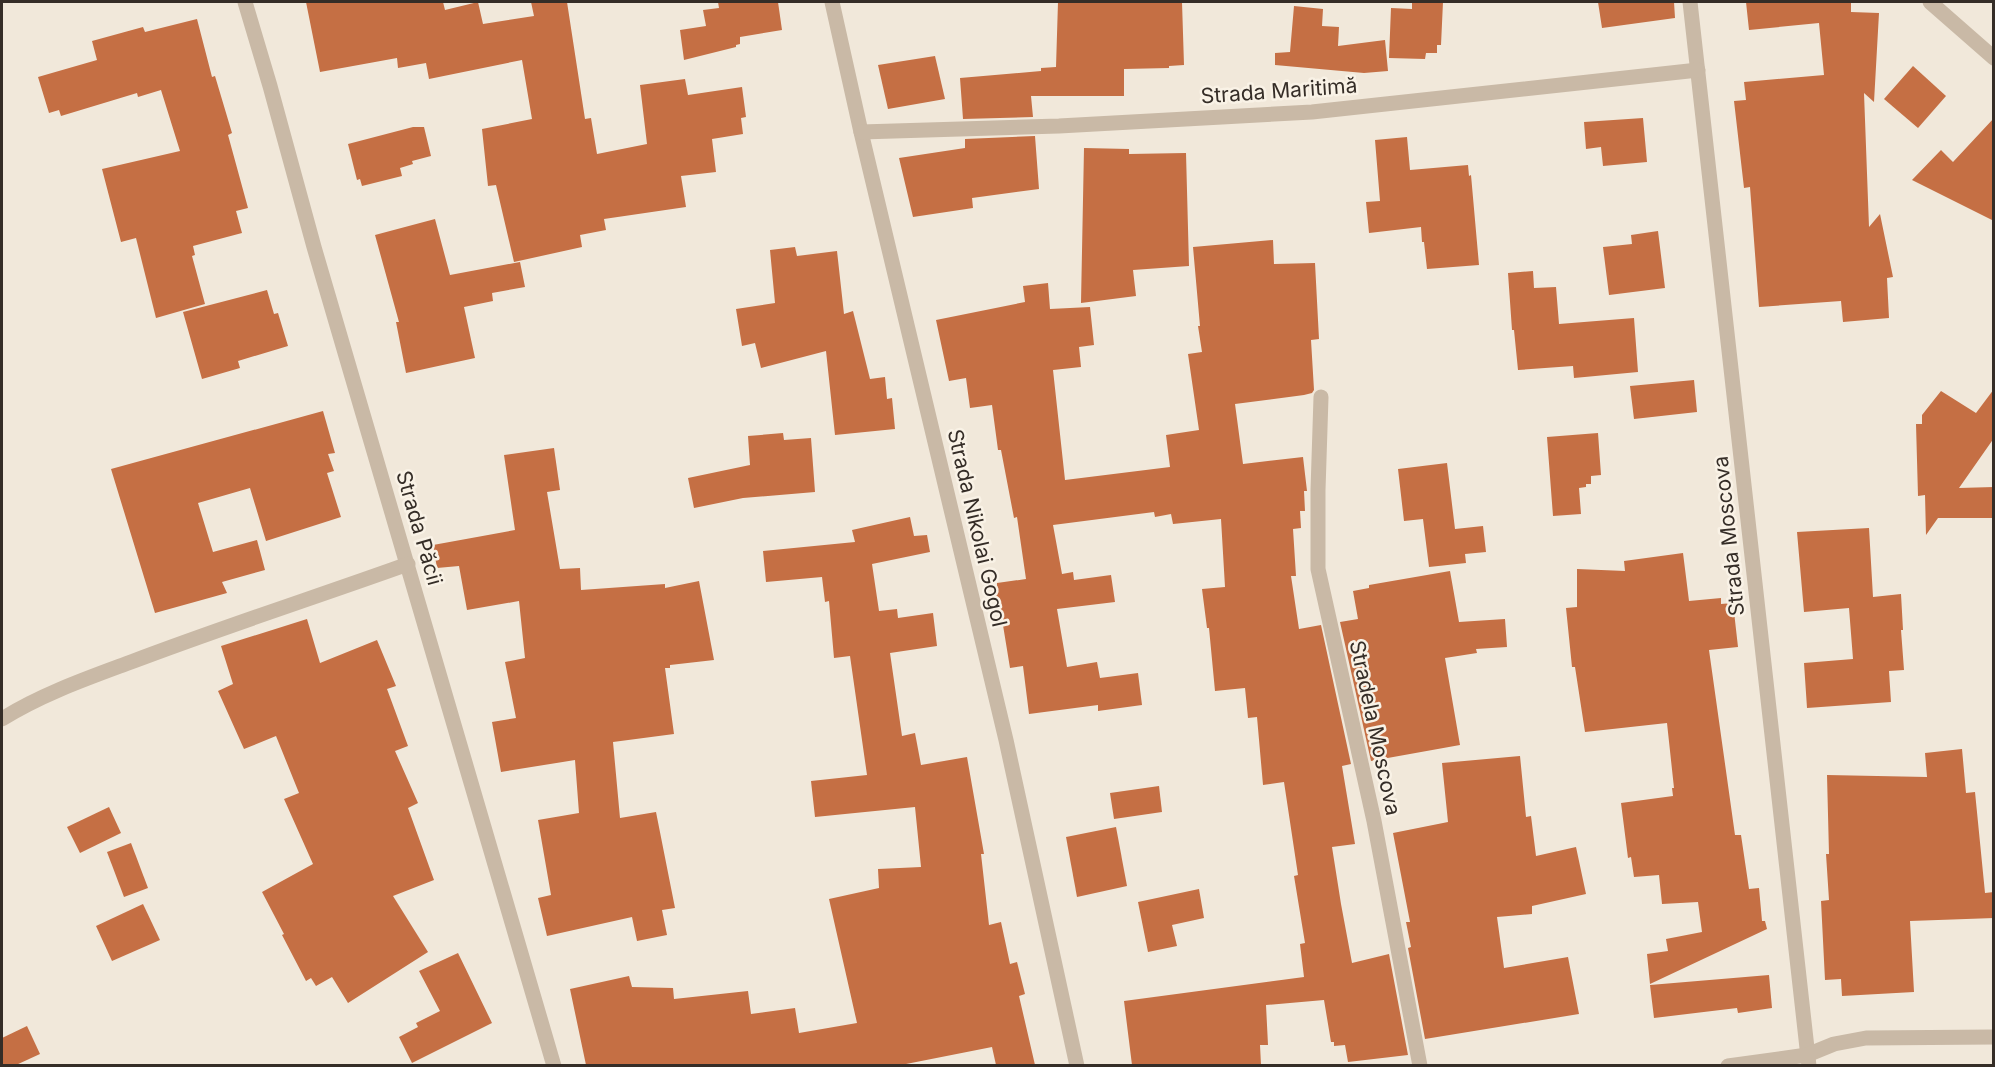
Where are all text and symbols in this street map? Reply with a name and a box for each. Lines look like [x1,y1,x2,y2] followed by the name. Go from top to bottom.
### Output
[1200,73,1358,108] street label: Strada Maritimă
[943,427,1012,629] street label: Strada Nikolai Gogol
[1708,455,1749,617] street label: Strada Moscova
[391,468,448,588] street label: Strada Păcii
[1345,638,1406,818] street label: Stradela Moscova

